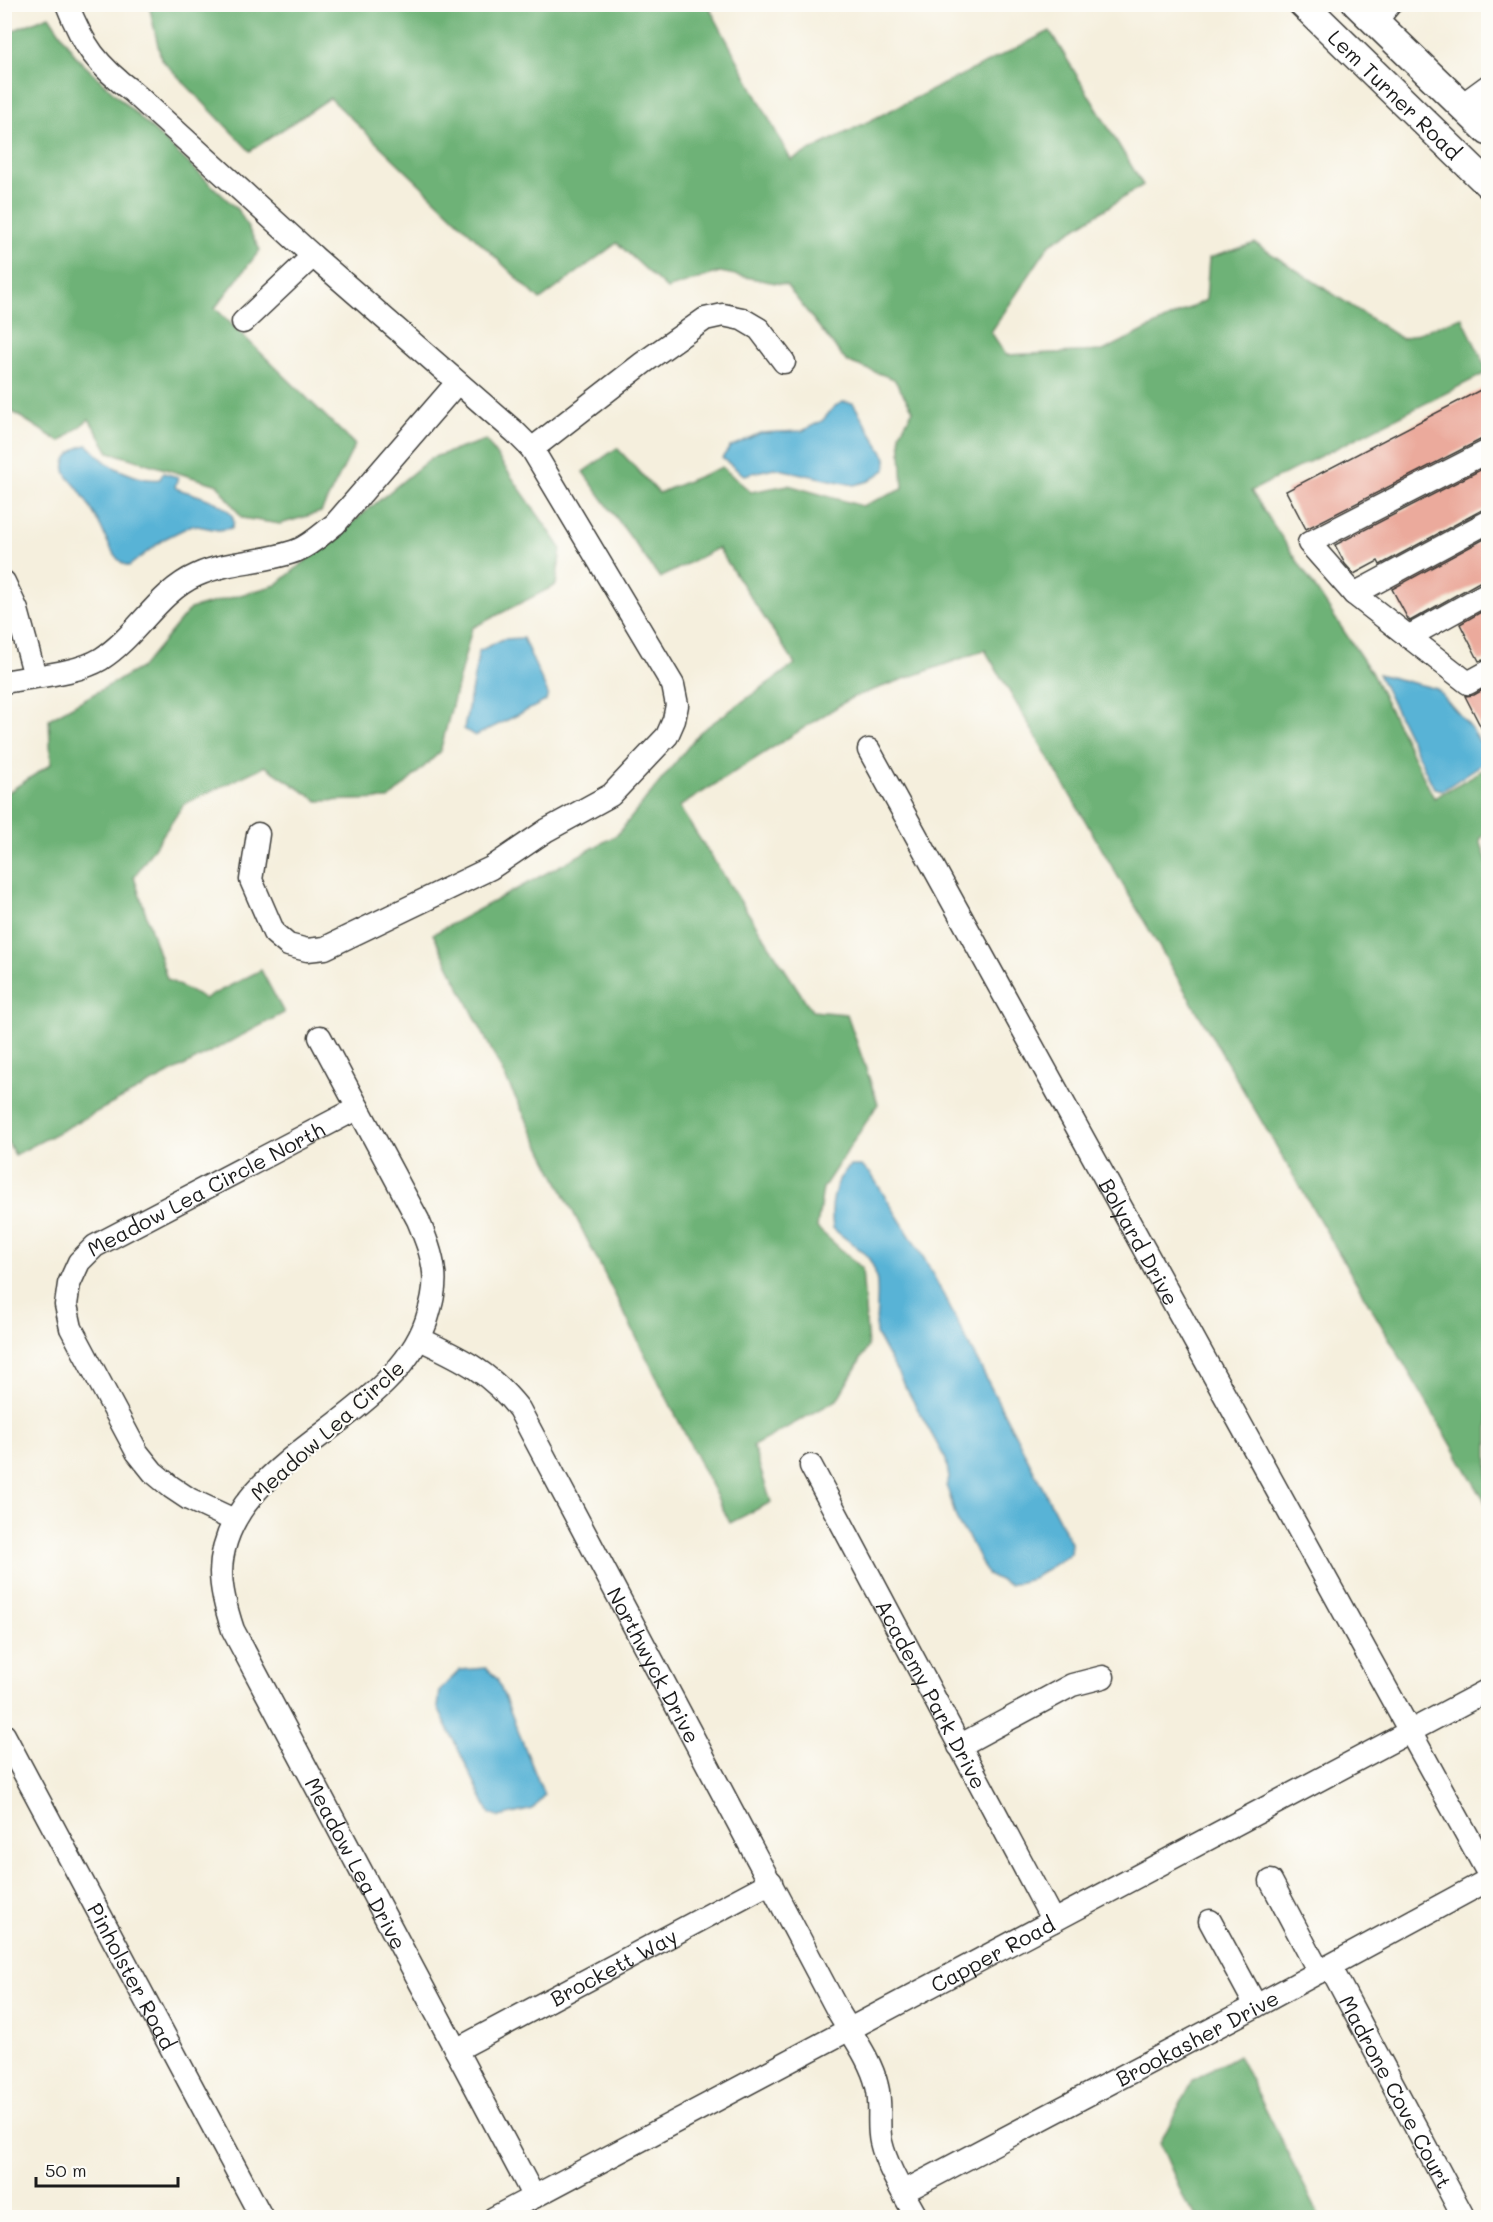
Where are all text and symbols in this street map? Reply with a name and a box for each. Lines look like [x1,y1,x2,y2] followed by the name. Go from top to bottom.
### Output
[1323,23,1468,165] street label: Lem Turner Road
[82,1115,329,1261] street label: Meadow Lea Circle North
[1094,1173,1186,1310] street label: Bolyard Drive
[244,1354,410,1506] street label: Meadow Lea Circle
[602,1582,707,1747] street label: Northwyck Drive
[871,1594,994,1793] street label: Academy Park Drive
[300,1772,413,1954] street label: Meadow Lea Drive
[82,1898,183,2054] street label: Pinholster Road
[925,1909,1059,1997] street label: Capper Road
[545,1921,681,2011] street label: Brockett Way
[1111,1983,1283,2091] street label: Brookasher Drive
[1334,1990,1459,2192] street label: Madrone Cove Court
[36,2150,178,2188] scale bar
[45,2158,87,2182] text: 50 m

